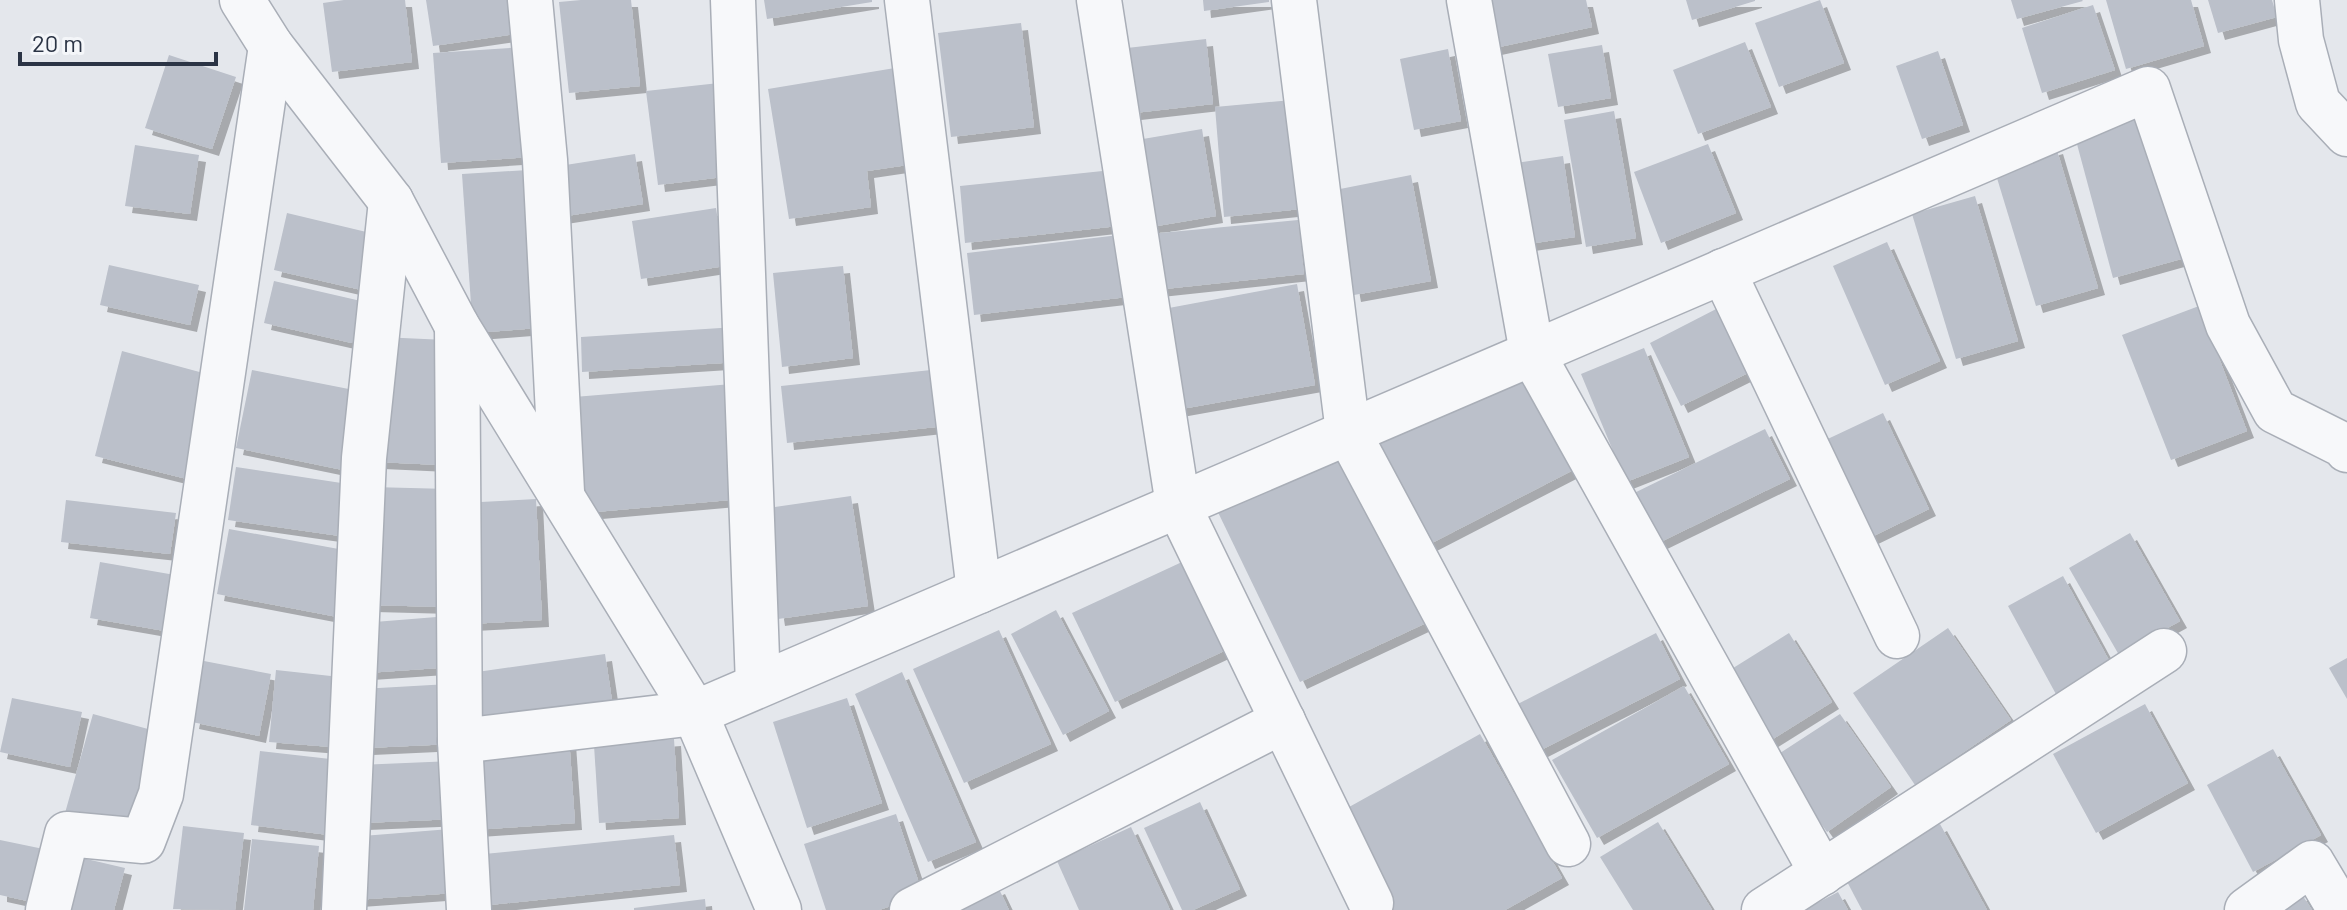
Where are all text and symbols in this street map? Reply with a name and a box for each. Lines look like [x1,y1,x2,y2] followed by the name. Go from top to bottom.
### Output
[20,16,216,66] scale bar
[32,28,83,57] text: 20 m

